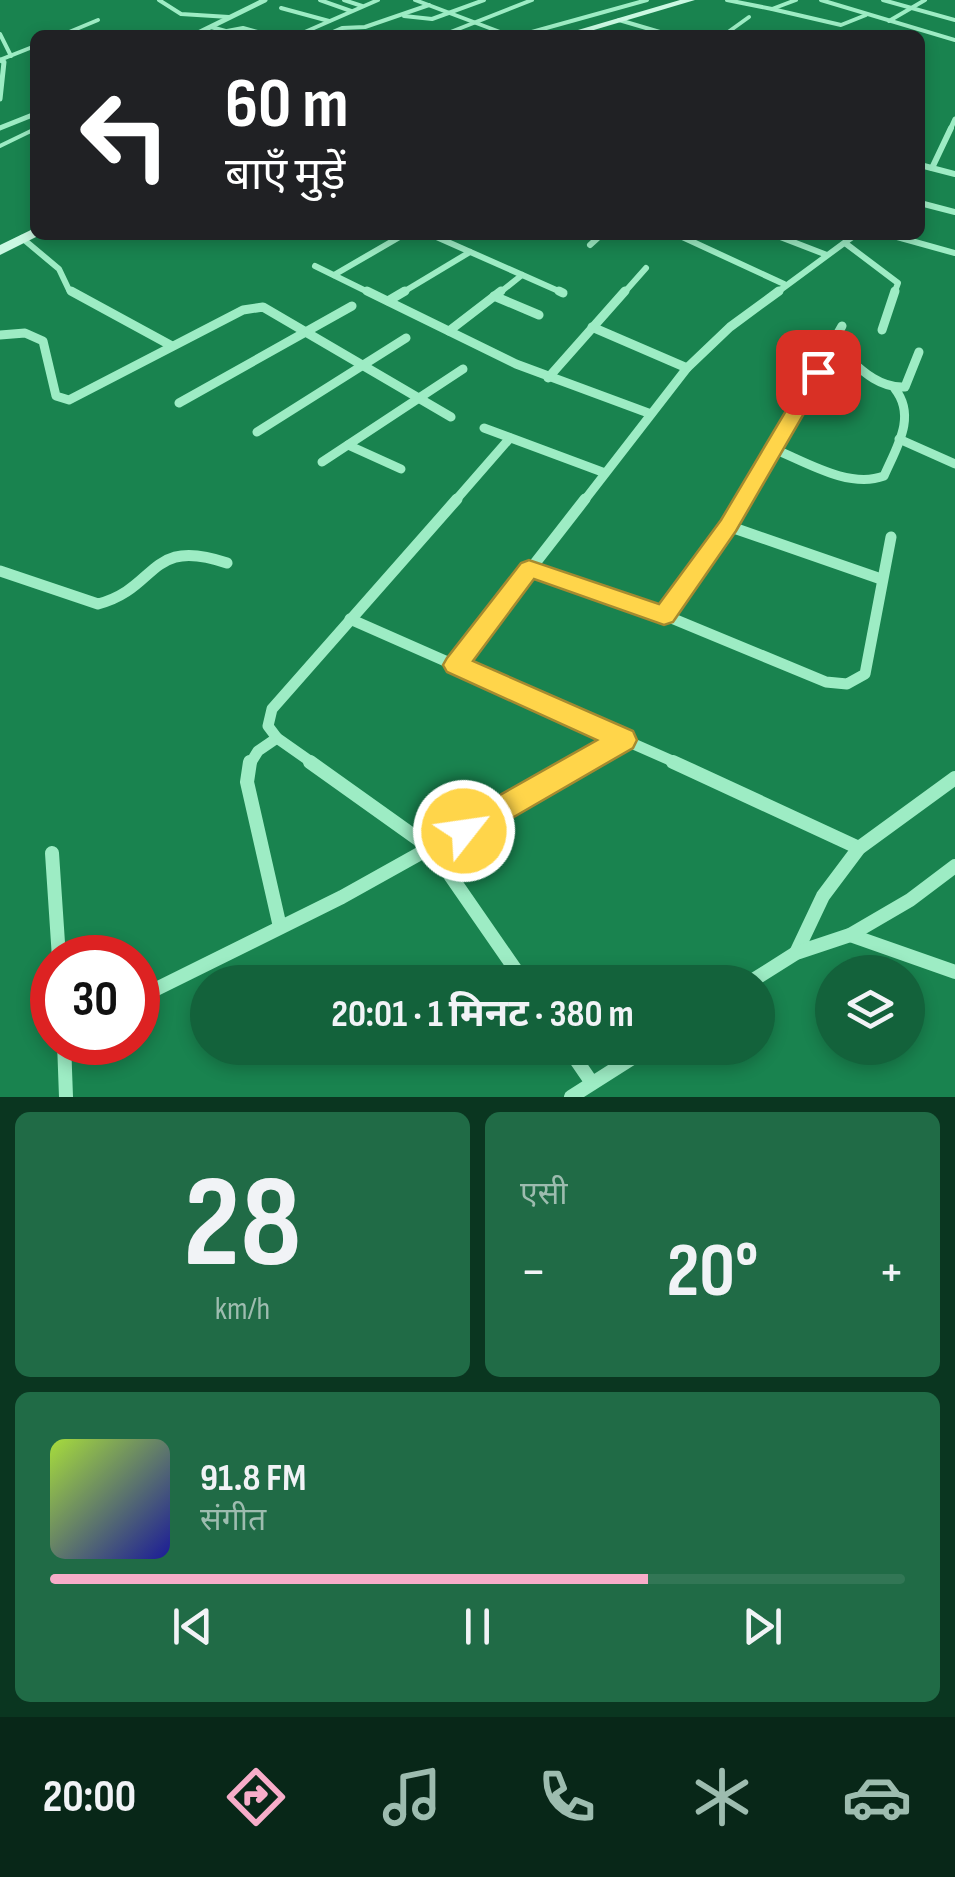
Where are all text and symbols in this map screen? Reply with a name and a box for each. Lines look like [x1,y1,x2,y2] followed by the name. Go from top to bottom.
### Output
[225,63,349,147] text: 60 m
[60,70,190,200] icon: left
[225,148,345,203] text: बाएँ मुड़ें
[776,330,861,415] pin
[791,345,846,400] icon: arrive
[412,779,516,883] position arrow
[30,935,160,1065] speed limit sign: 30
[815,955,925,1065] map controls
[815,955,925,1065] button: layers
[331,992,634,1037] text: 20:01 · 1 मिनट · 380 m
[183,1147,302,1303] text: 28
[520,1175,568,1214] text: एसी
[666,1227,759,1318] text: 20°
[520,1239,547,1306] text: −
[878,1239,905,1306] text: +
[215,1290,270,1329] text: km/h
[200,1456,306,1501] text: 91.8 FM
[200,1501,266,1540] text: संगीत
[165,1599,220,1654] icon: previous
[450,1599,505,1654] icon: pause
[735,1599,790,1654] icon: next
[221,1762,291,1832] icon: directions
[377,1762,447,1832] icon: music
[532,1762,602,1832] icon: phone
[687,1762,757,1832] icon: climate
[842,1762,912,1832] icon: car
[43,1770,136,1825] text: 20:00

